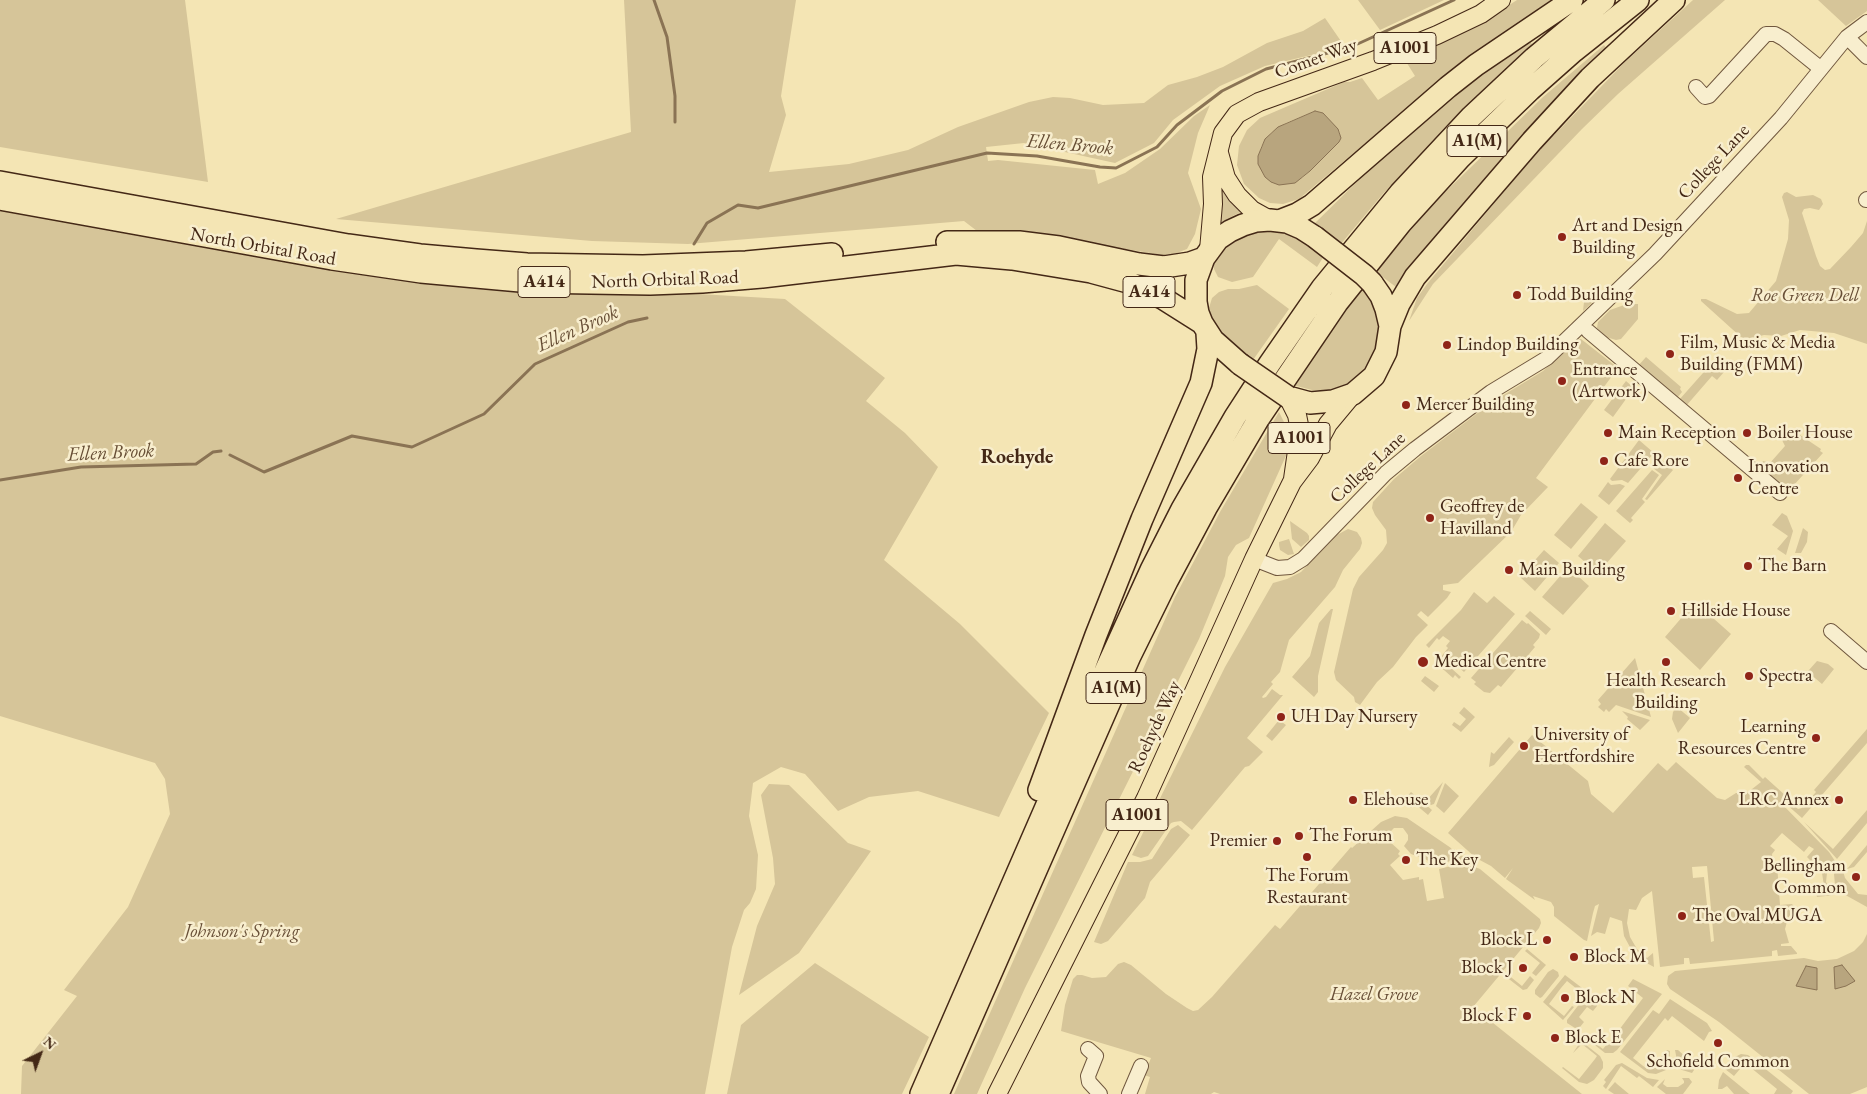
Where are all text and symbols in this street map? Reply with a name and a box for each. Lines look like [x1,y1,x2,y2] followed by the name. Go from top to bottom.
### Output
[1374,32,1436,64] road number: A1001
[1272,34,1360,84] street label: Comet Way
[1673,120,1755,204] street label: College Lane
[1447,125,1507,156] road number: A1(M)
[1026,129,1114,161] water label: Ellen Brook
[1572,215,1683,259] place label: Art and Design Building
[188,223,338,271] street label: North Orbital Road
[1556,231,1568,243] marker: Art and Design Building
[518,266,570,298] road number: A414
[591,266,739,294] street label: North Orbital Road
[1123,276,1175,308] road number: A414
[1527,284,1633,306] place label: Todd Building
[1751,285,1859,307] park label: Roe Green Dell
[1511,289,1523,301] marker: Todd Building
[533,300,623,358] water label: Ellen Brook
[1680,332,1835,376] place label: Film, Music & Media Building (FMM)
[1457,334,1578,356] place label: Lindop Building
[1441,339,1453,351] marker: Lindop Building
[1664,348,1676,360] marker: Film, Music & Media Building (FMM)
[1572,359,1647,403] place label: Entrance (Artwork)
[1556,375,1568,387] marker: Entrance (Artwork)
[1416,394,1534,416] place label: Mercer Building
[1400,399,1412,411] marker: Mercer Building
[1268,422,1330,453] road number: A1001
[1618,422,1736,444] place label: Main Reception
[1757,422,1853,444] place label: Boiler House
[1326,427,1410,509] street label: College Lane
[1602,427,1614,439] marker: Main Reception
[1741,427,1753,439] marker: Boiler House
[67,439,155,467] water label: Ellen Brook
[981,446,1053,470] district label: Roehyde
[1614,450,1689,472] place label: Cafe Rore
[1598,455,1610,467] marker: Cafe Rore
[1748,456,1829,500] place label: Innovation Centre
[1732,472,1744,484] marker: Innovation Centre
[1440,496,1524,540] place label: Geoffrey de Havilland
[1424,512,1436,524] marker: Geoffrey de Havilland
[1758,555,1827,577] place label: The Barn
[1519,559,1625,581] place label: Main Building
[1742,560,1754,572] marker: The Barn
[1503,564,1515,576] marker: Main Building
[1681,600,1790,622] place label: Hillside House
[1665,605,1677,617] marker: Hillside House
[1434,651,1546,673] place label: Medical Centre
[1416,655,1430,669] marker: Medical Centre
[1660,656,1672,668] marker: Health Research Building
[1759,665,1813,687] place label: Spectra
[1606,670,1726,714] place label: Health Research Building
[1743,670,1755,682] marker: Spectra
[1086,672,1146,704] road number: A1(M)
[1124,677,1186,777] street label: Roehyde Way
[1291,706,1418,728] place label: UH Day Nursery
[1275,711,1287,723] marker: UH Day Nursery
[1678,716,1806,760] place label: Learning Resources Centre
[1534,724,1634,768] place label: University of Hertfordshire
[1810,732,1822,744] marker: Learning Resources Centre
[1518,740,1530,752] marker: University of Hertfordshire
[1363,789,1428,811] place label: Elehouse
[1739,789,1829,811] place label: LRC Annex
[1347,794,1359,806] marker: Elehouse
[1833,794,1845,806] marker: LRC Annex
[1106,800,1168,830] road number: A1001
[1309,825,1392,847] place label: The Forum
[1210,830,1267,852] place label: Premier
[1293,830,1305,842] marker: The Forum
[1271,835,1283,847] marker: Premier
[1416,849,1478,871] place label: The Key
[1301,851,1313,863] marker: The Forum Restaurant
[1400,854,1412,866] marker: The Key
[1763,855,1846,899] place label: Bellingham Common
[1265,865,1349,909] place label: The Forum Restaurant
[1850,871,1862,883] marker: Bellingham Common
[1692,905,1822,927] place label: The Oval MUGA
[1676,910,1688,922] marker: The Oval MUGA
[185,921,299,943] park label: Johnson's Spring
[1480,929,1537,951] place label: Block L
[1541,934,1553,946] marker: Block L
[1584,946,1647,968] place label: Block M
[1568,951,1580,963] marker: Block M
[1461,957,1513,979] place label: Block J
[1517,962,1529,974] marker: Block J
[1330,984,1418,1006] park label: Hazel Grove
[1575,987,1636,1009] place label: Block N
[1559,992,1571,1004] marker: Block N
[1462,1005,1517,1027] place label: Block F
[1521,1010,1533,1022] marker: Block F
[1565,1027,1621,1049] place label: Block E
[15,1029,65,1079] north arrow
[40,1032,60,1053] text: N
[1549,1032,1561,1044] marker: Block E
[1712,1037,1724,1049] marker: Schofield Common
[1647,1051,1789,1073] place label: Schofield Common

